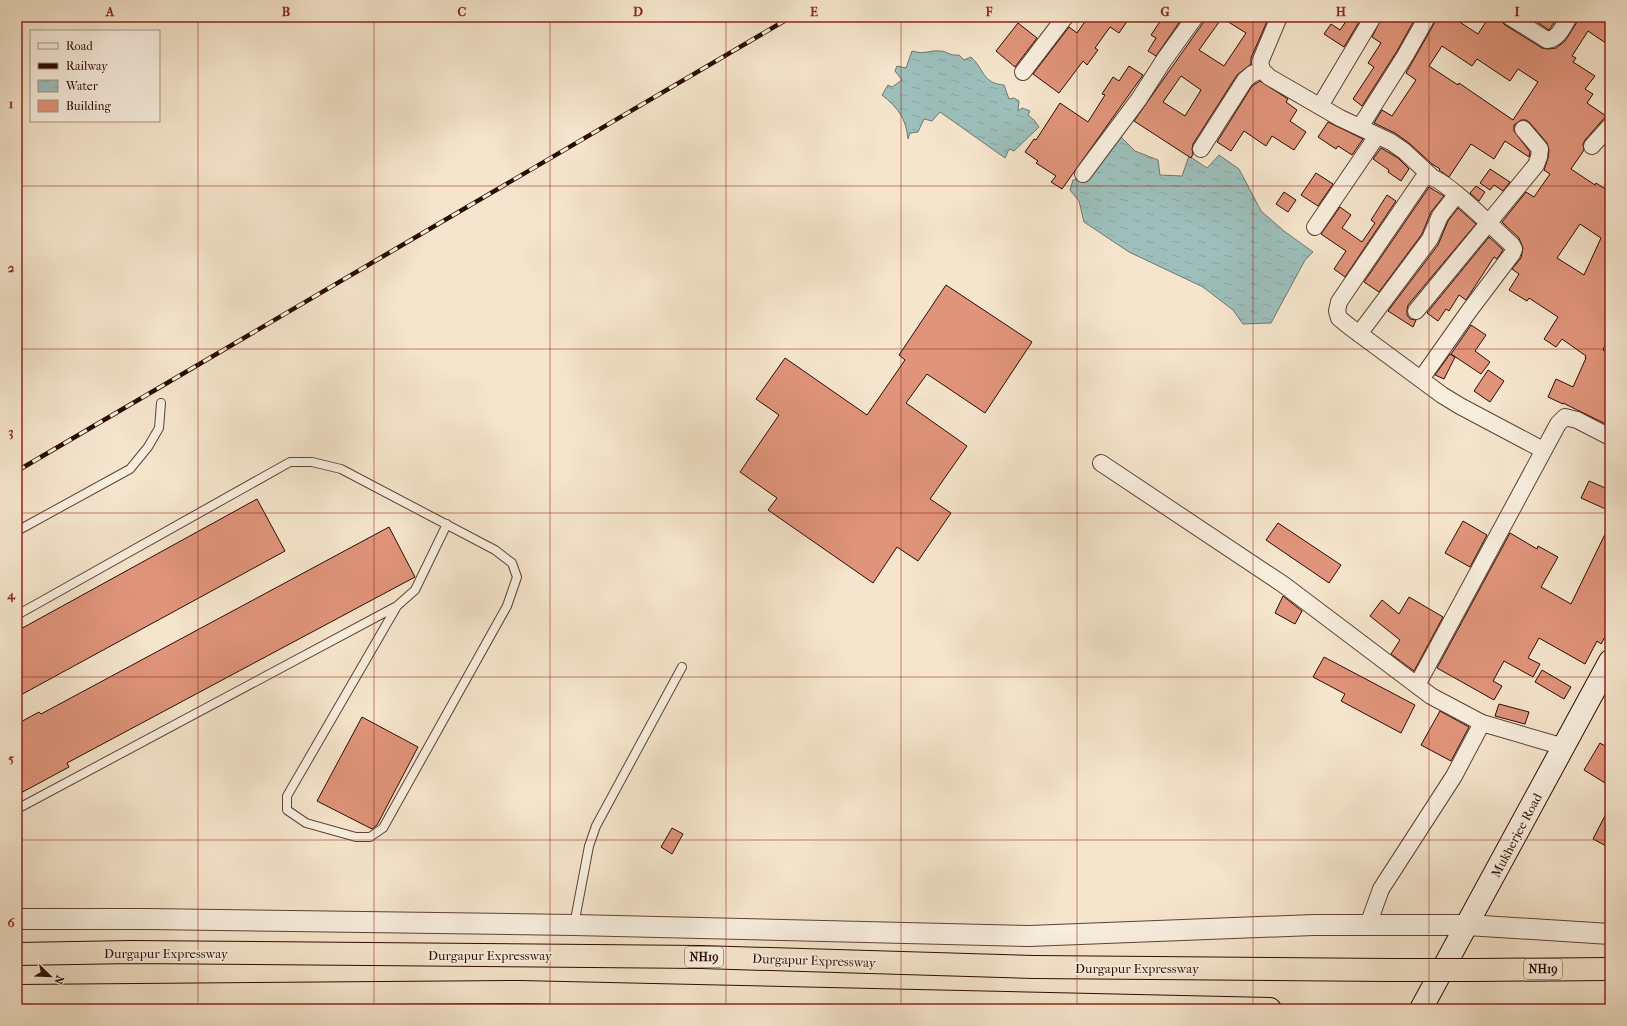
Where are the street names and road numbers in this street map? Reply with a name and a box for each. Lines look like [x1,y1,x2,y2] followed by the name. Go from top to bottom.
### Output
[1488,790,1545,880] street label: Mukherjee Road
[104,946,229,961] street label: Durgapur Expressway
[685,947,723,967] road number: NH19
[428,948,553,963] street label: Durgapur Expressway
[752,951,877,970] street label: Durgapur Expressway
[1524,959,1562,979] road number: NH19
[1075,961,1200,976] street label: Durgapur Expressway

